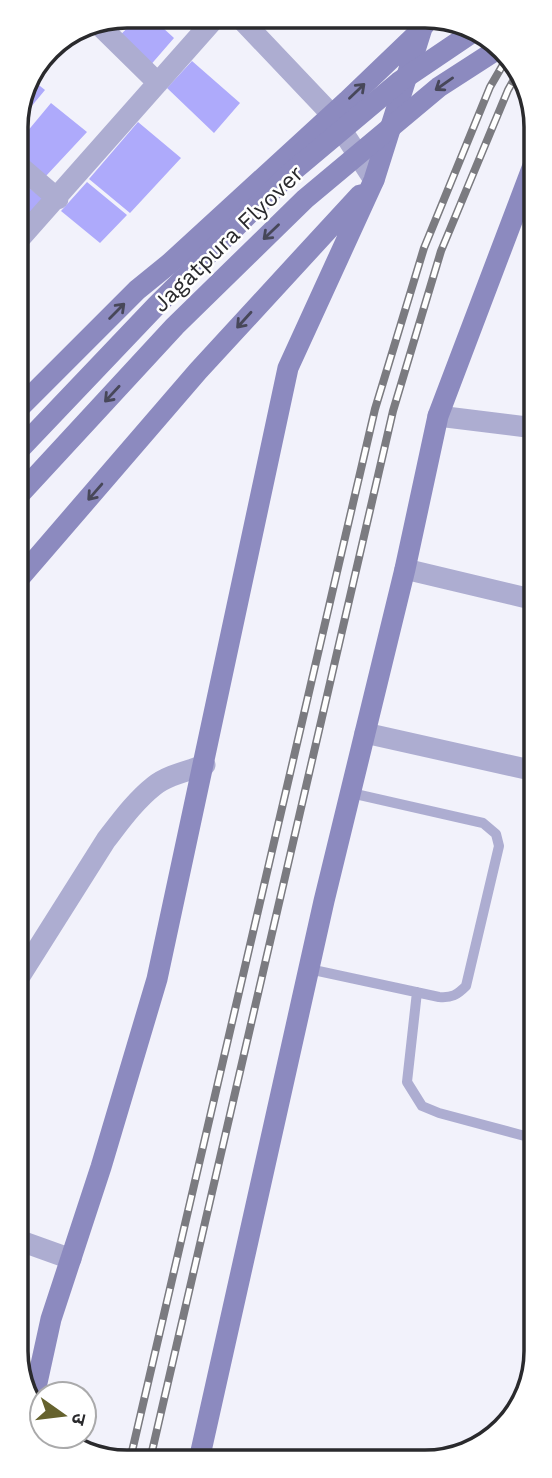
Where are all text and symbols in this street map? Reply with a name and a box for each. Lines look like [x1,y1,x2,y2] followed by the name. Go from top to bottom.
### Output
[435,77,454,91] one-way arrow
[349,83,366,100] one-way arrow
[147,160,309,318] street label: Jagatpura Flyover
[263,223,280,240] one-way arrow
[108,302,125,319] one-way arrow
[236,311,253,328] one-way arrow
[103,385,120,402] one-way arrow
[87,483,104,500] one-way arrow
[28,1380,98,1450] north arrow
[66,1411,92,1428] text: उ

